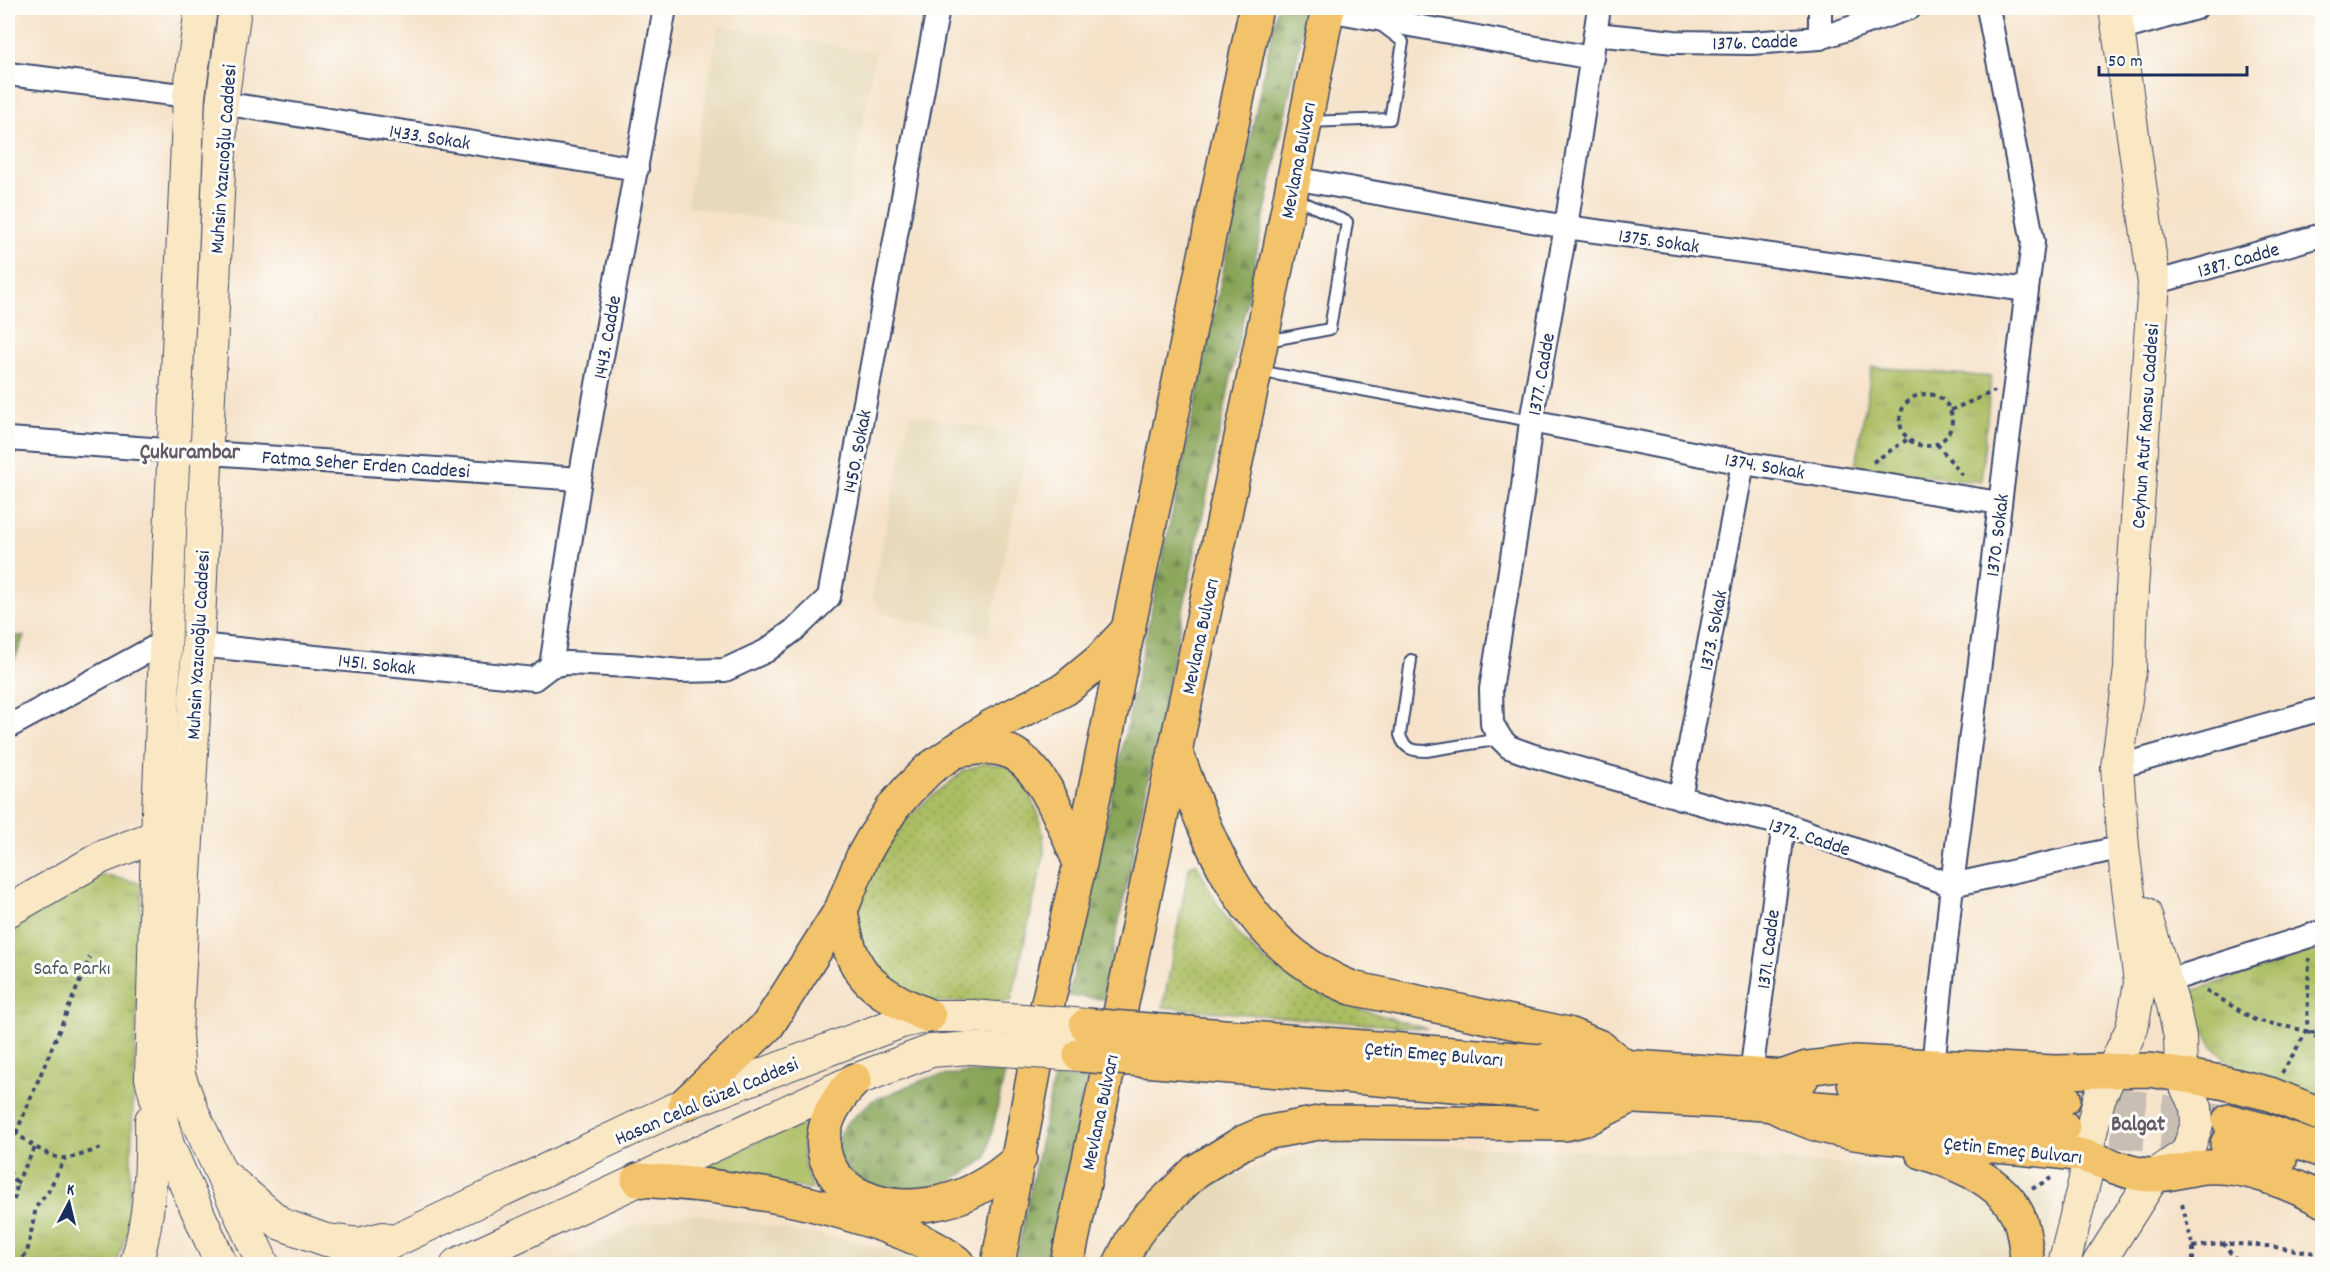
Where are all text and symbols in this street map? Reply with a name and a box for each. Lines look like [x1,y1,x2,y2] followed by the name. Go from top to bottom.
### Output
[1712,29,1798,59] street label: 1376. Cadde
[2099,39,2248,77] scale bar
[2108,50,2143,75] text: 50 m
[204,63,246,255] street label: Muhsin Yazıcıoğlu Caddesi
[1275,100,1325,221] street label: Mevlana Bulvarı
[387,119,472,159] street label: 1433. Sokak
[1616,223,1701,263] street label: 1375. Sokak
[2195,237,2283,287] street label: 1387. Cadde
[588,293,630,382] street label: 1443. Cadde
[2126,322,2168,530] street label: Ceyhun Atuf Kansu Caddesi
[1522,331,1564,418] street label: 1377. Cadde
[837,408,881,496] street label: 1450. Sokak
[140,438,241,469] district label: Çukurambar
[261,445,471,487] street label: Fatma Seher Erden Caddesi
[1722,447,1807,489] street label: 1374. Sokak
[1980,492,2018,578] street label: 1370. Sokak
[181,549,219,741] street label: Muhsin Yazıcıoğlu Caddesi
[1176,576,1228,697] street label: Mevlana Bulvarı
[1693,588,1736,673] street label: 1373. Sokak
[337,648,417,684] street label: 1451. Sokak
[1765,812,1854,865] street label: 1372. Cadde
[1751,908,1789,991] street label: 1371. Cadde
[34,956,110,984] park label: Safa Parkı
[1363,1036,1504,1076] street label: Çetin Emeç Bulvarı
[611,1051,804,1154] street label: Hasan Celal Güzel Caddesi
[1076,1052,1128,1173] street label: Mevlana Bulvarı
[2111,1110,2166,1141] district label: Balgat
[1942,1131,2083,1173] street label: Çetin Emeç Bulvarı
[39,1173,99,1233] north arrow
[65,1179,76,1203] text: K

